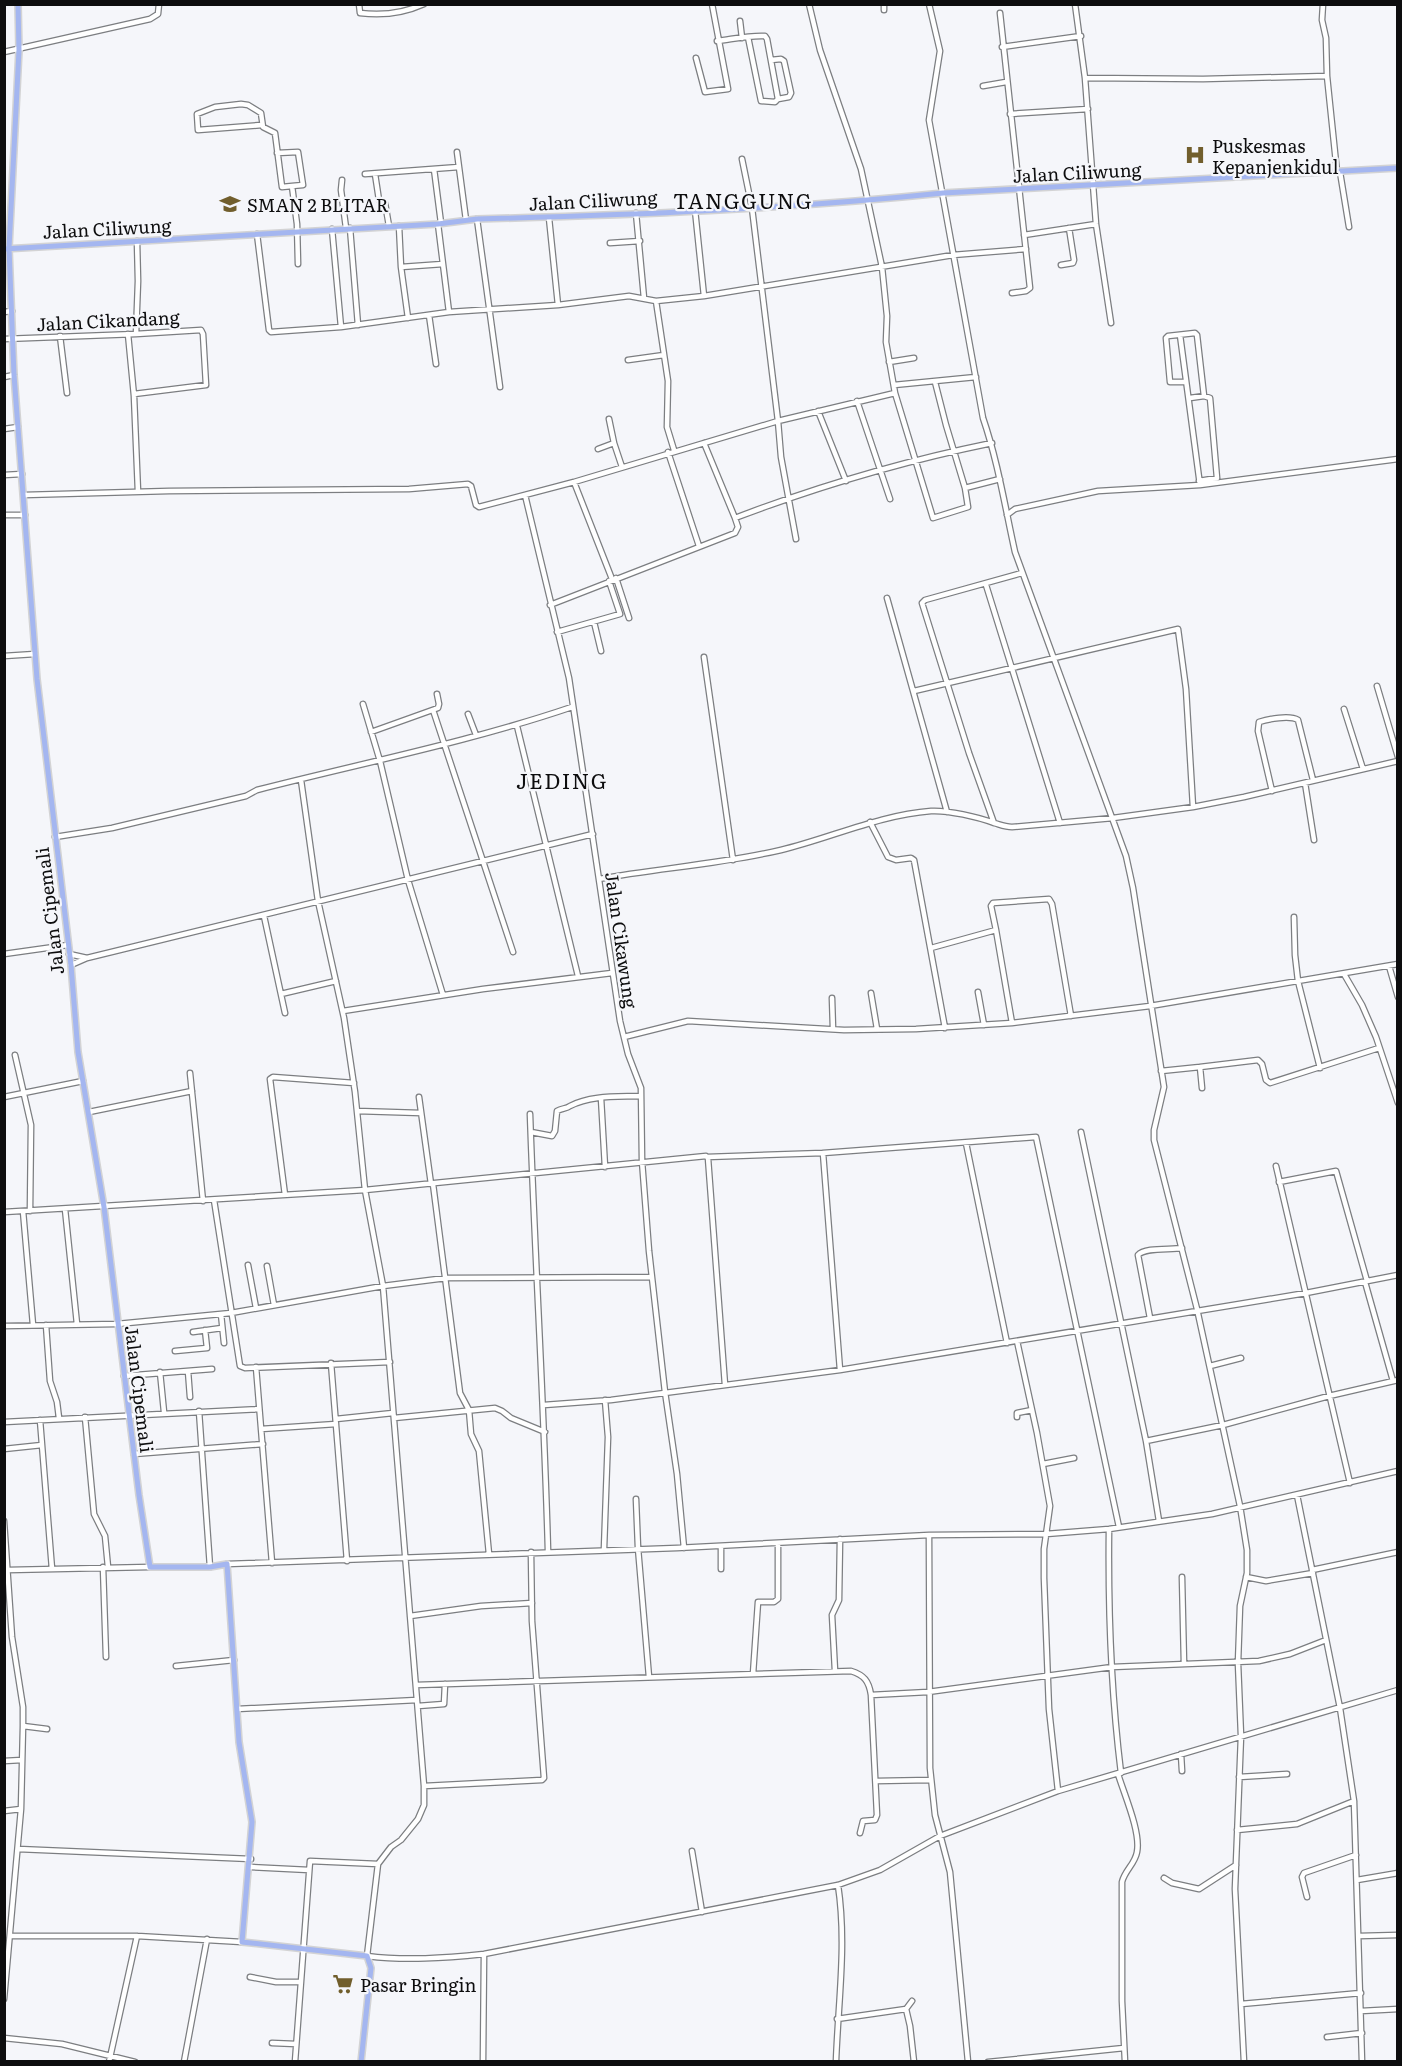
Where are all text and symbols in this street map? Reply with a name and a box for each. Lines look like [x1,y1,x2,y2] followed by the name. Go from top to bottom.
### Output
[1212,132,1338,180] place label: Puskesmas Kepanjenkidul
[1183,143,1207,167] hospital icon: Puskesmas Kepanjenkidul
[1012,155,1143,189] street label: Jalan Ciliwung
[528,183,659,217] street label: Jalan Ciliwung
[673,184,813,215] district label: TANGGUNG
[247,191,389,218] place label: SMAN 2 BLITAR
[218,192,242,216] school or university icon: SMAN 2 BLITAR
[42,211,173,245] street label: Jalan Ciliwung
[36,303,181,337] street label: Jalan Cikandang
[516,764,608,795] district label: JEDING
[28,846,70,976] street label: Jalan Cipemali
[599,870,645,1011] street label: Jalan Cikawung
[119,1324,161,1454] street label: Jalan Cipemali
[360,1971,476,1998] place label: Pasar Bringin
[331,1972,355,1996] supermarket icon: Pasar Bringin

